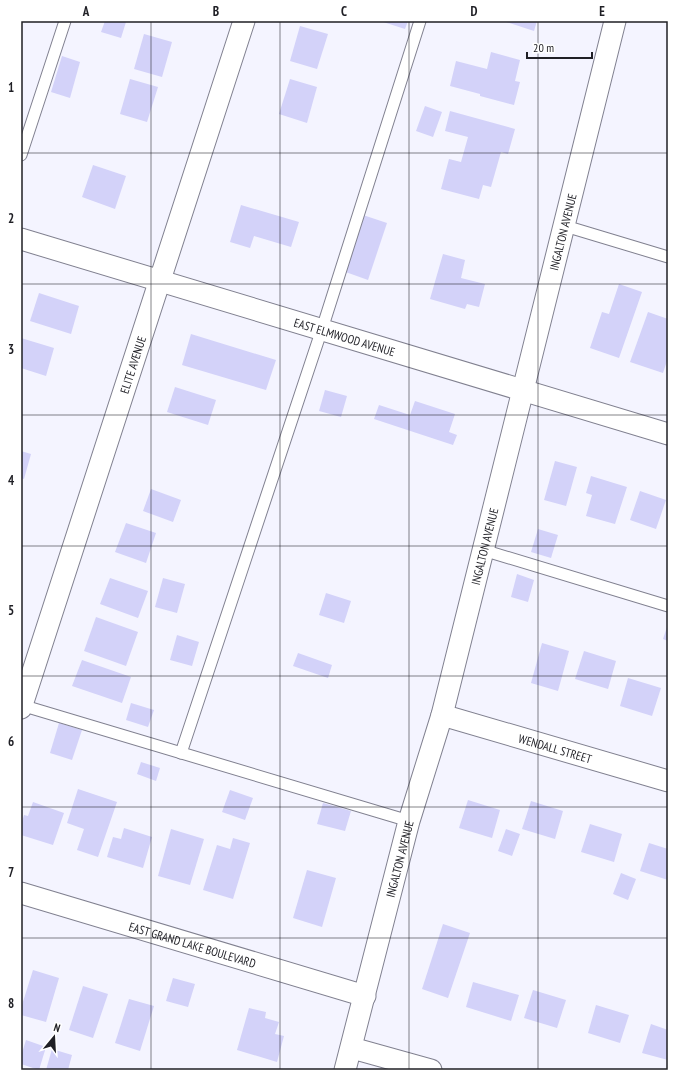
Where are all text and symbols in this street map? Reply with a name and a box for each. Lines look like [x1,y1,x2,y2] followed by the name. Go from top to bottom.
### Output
[82,3,90,20] text: A
[213,3,219,20] text: B
[341,3,347,20] text: C
[471,3,478,20] text: D
[599,3,605,20] text: E
[527,34,592,60] scale bar
[533,40,554,55] text: 20 m
[8,79,14,96] text: 1
[546,192,579,272] street label: INGALTON AVENUE
[8,210,14,227] text: 2
[292,314,397,359] street label: EAST ELMWOOD AVENUE
[116,334,149,395] street label: ELITE AVENUE
[8,341,14,358] text: 3
[8,472,15,489] text: 4
[467,506,501,586] street label: INGALTON AVENUE
[8,602,14,619] text: 5
[517,730,594,766] street label: WENDALL STREET
[8,733,14,750] text: 6
[382,819,416,899] street label: INGALTON AVENUE
[8,864,14,881] text: 7
[127,918,258,970] street label: EAST GRAND LAKE BOULEVARD
[8,995,14,1012] text: 8
[34,1017,74,1057] north arrow
[52,1020,62,1035] text: N

